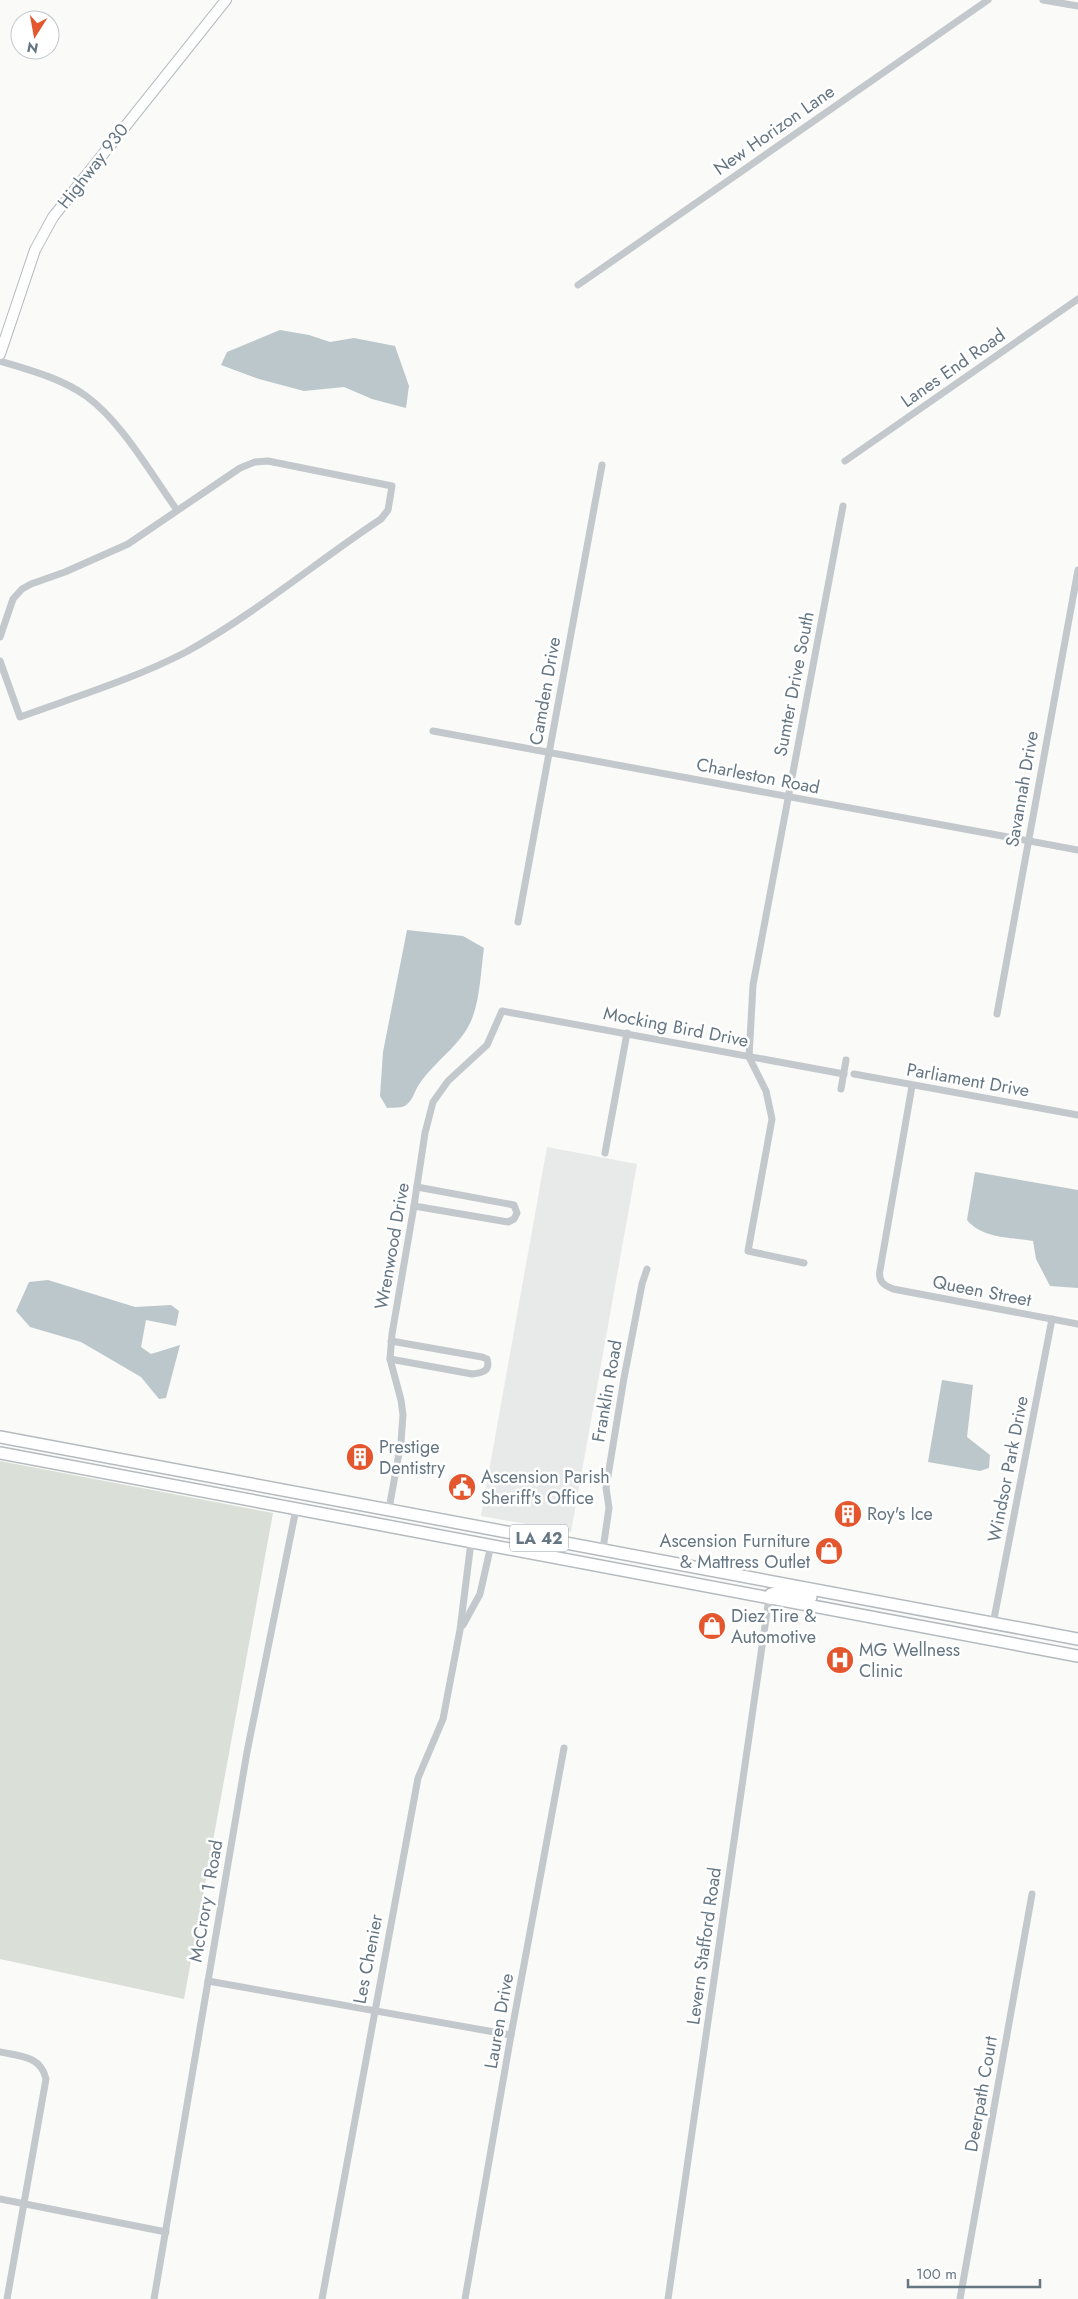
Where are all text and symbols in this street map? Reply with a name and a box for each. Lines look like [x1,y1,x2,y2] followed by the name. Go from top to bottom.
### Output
[10,10,60,60] north arrow
[25,37,40,59] text: N
[708,79,840,181] street label: New Horizon Lane
[51,118,135,214] street label: Highway 930
[896,322,1010,414] street label: Lanes End Road
[767,609,821,759] street label: Sumter Drive South
[523,635,567,747] street label: Camden Drive
[999,729,1045,849] street label: Savannah Drive
[694,751,822,801] street label: Charleston Road
[601,1000,751,1054] street label: Mocking Bird Drive
[905,1056,1031,1104] street label: Parliament Drive
[368,1181,416,1311] street label: Wrenwood Drive
[930,1269,1034,1313] street label: Queen Street
[585,1338,629,1444] street label: Franklin Road
[981,1394,1035,1544] street label: Windsor Park Drive
[379,1434,445,1481] place label: Prestige Dentistry
[345,1442,375,1472] building icon: Prestige Dentistry
[481,1464,610,1511] place label: Ascension Parish Sheriff's Office
[447,1472,477,1502] public building icon: Ascension Parish Sheriff's Office
[833,1499,863,1529] building icon: Roy's Ice
[867,1501,933,1527] place label: Roy's Ice
[510,1525,568,1552] road number: LA 42
[660,1528,811,1575] place label: Ascension Furniture & Mattress Outlet
[814,1536,844,1566] shop icon: Ascension Furniture & Mattress Outlet
[731,1603,816,1650] place label: Diez Tire & Automotive
[697,1611,727,1641] shop icon: Diez Tire & Automotive
[859,1637,960,1684] place label: MG Wellness Clinic
[825,1645,855,1675] hospital icon: MG Wellness Clinic
[182,1838,230,1964] street label: McCrory 1 Road
[680,1866,728,2026] street label: Levern Stafford Road
[347,1911,390,2006] street label: Les Chenier
[478,1971,520,2071] street label: Lauren Drive
[958,2033,1004,2154] street label: Deerpath Court
[908,2256,1040,2288] scale bar
[916,2263,957,2285] text: 100 m

